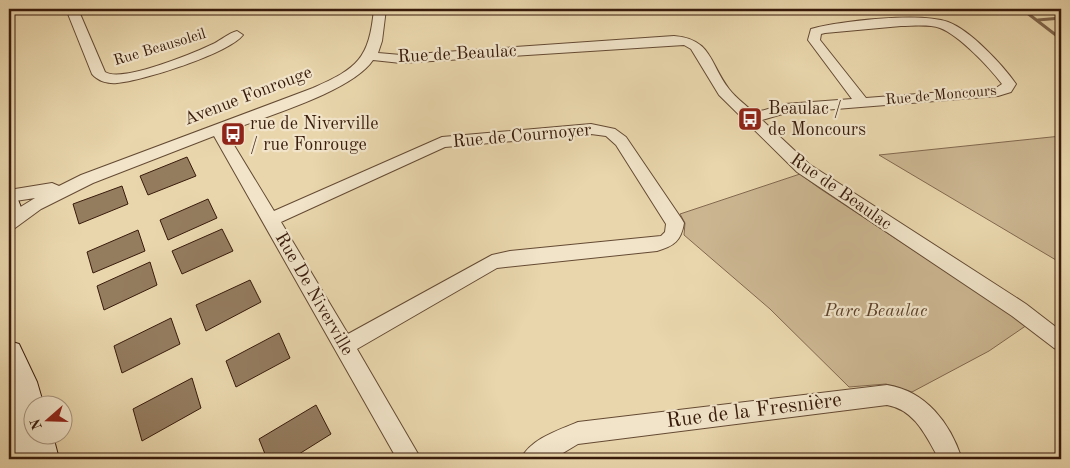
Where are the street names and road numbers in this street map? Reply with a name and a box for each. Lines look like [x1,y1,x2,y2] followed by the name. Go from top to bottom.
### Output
[112,27,208,69] street label: Rue Beausoleil
[397,42,517,66] street label: Rue de Beaulac
[181,63,315,129] street label: Avenue Fonrouge
[885,84,997,108] street label: Rue de Moncours
[452,121,593,151] street label: Rue de Cournoyer
[787,150,895,234] street label: Rue de Beaulac
[272,229,356,359] street label: Rue De Niverville
[665,390,843,432] street label: Rue de la Fresnière

